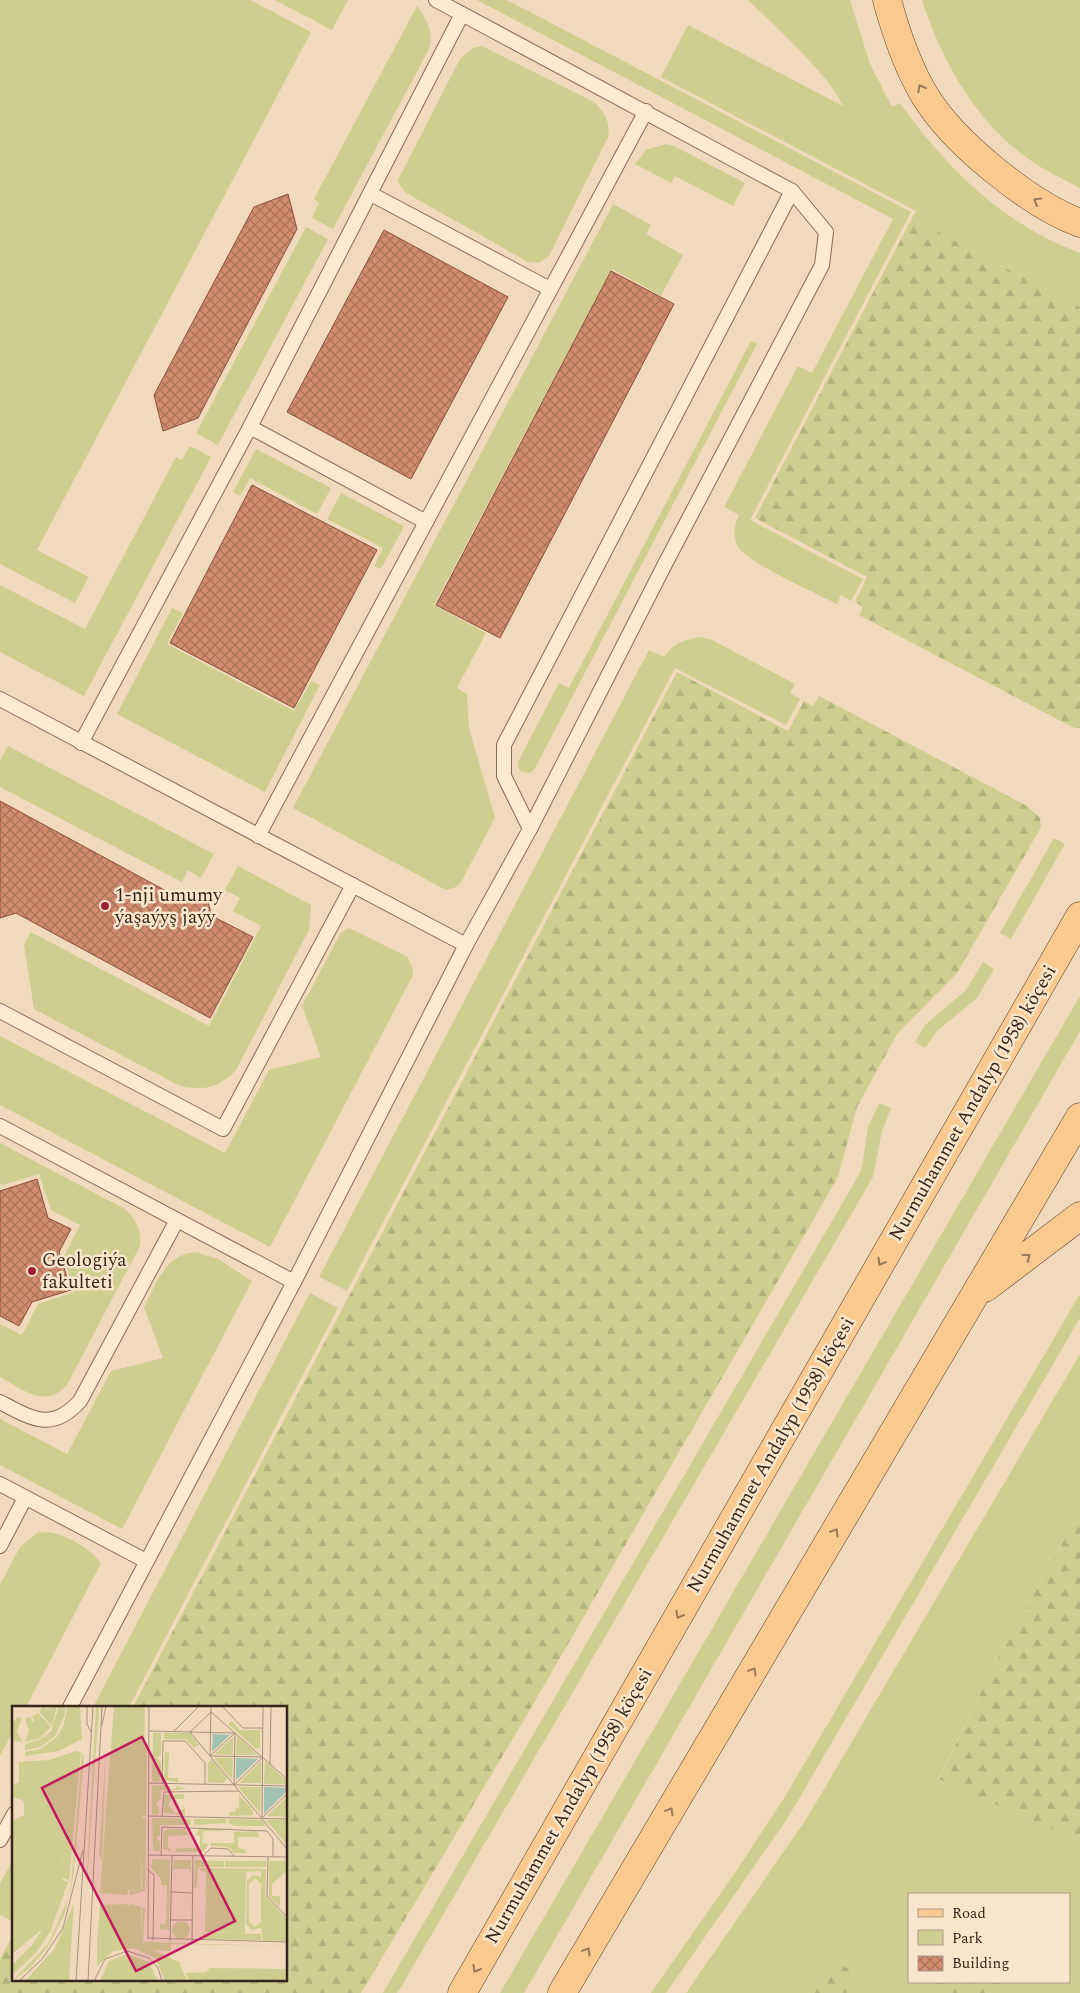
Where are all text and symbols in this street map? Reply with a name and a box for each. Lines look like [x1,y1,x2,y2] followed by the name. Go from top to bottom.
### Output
[917,85,927,94] one-way arrow
[1033,197,1042,207] one-way arrow
[114,881,223,932] place label: 1-nji umumy ýaşaýyş jaýy
[99,900,111,912] marker: 1-nji umumy ýaşaýyş jaýy
[882,960,1064,1246] street label: Nurmuhammet Andalyp (1958) köçesi
[42,1246,127,1297] place label: Geologiýa fakulteti
[1021,1254,1030,1262] one-way arrow
[878,1257,888,1266] one-way arrow
[26,1265,38,1277] marker: Geologiýa fakulteti
[680,1312,862,1598] street label: Nurmuhammet Andalyp (1958) köçesi
[829,1528,839,1537] one-way arrow
[675,1610,685,1619] one-way arrow
[478,1663,660,1949] street label: Nurmuhammet Andalyp (1958) köçesi
[746,1668,756,1677] one-way arrow
[12,1706,288,1980] inset map
[663,1808,673,1817] one-way arrow
[908,1893,1070,1983] legend
[952,1902,986,1925] text: Road
[952,1927,983,1950] text: Park
[581,1948,591,1957] one-way arrow
[952,1952,1009,1975] text: Building
[472,1963,482,1972] one-way arrow

